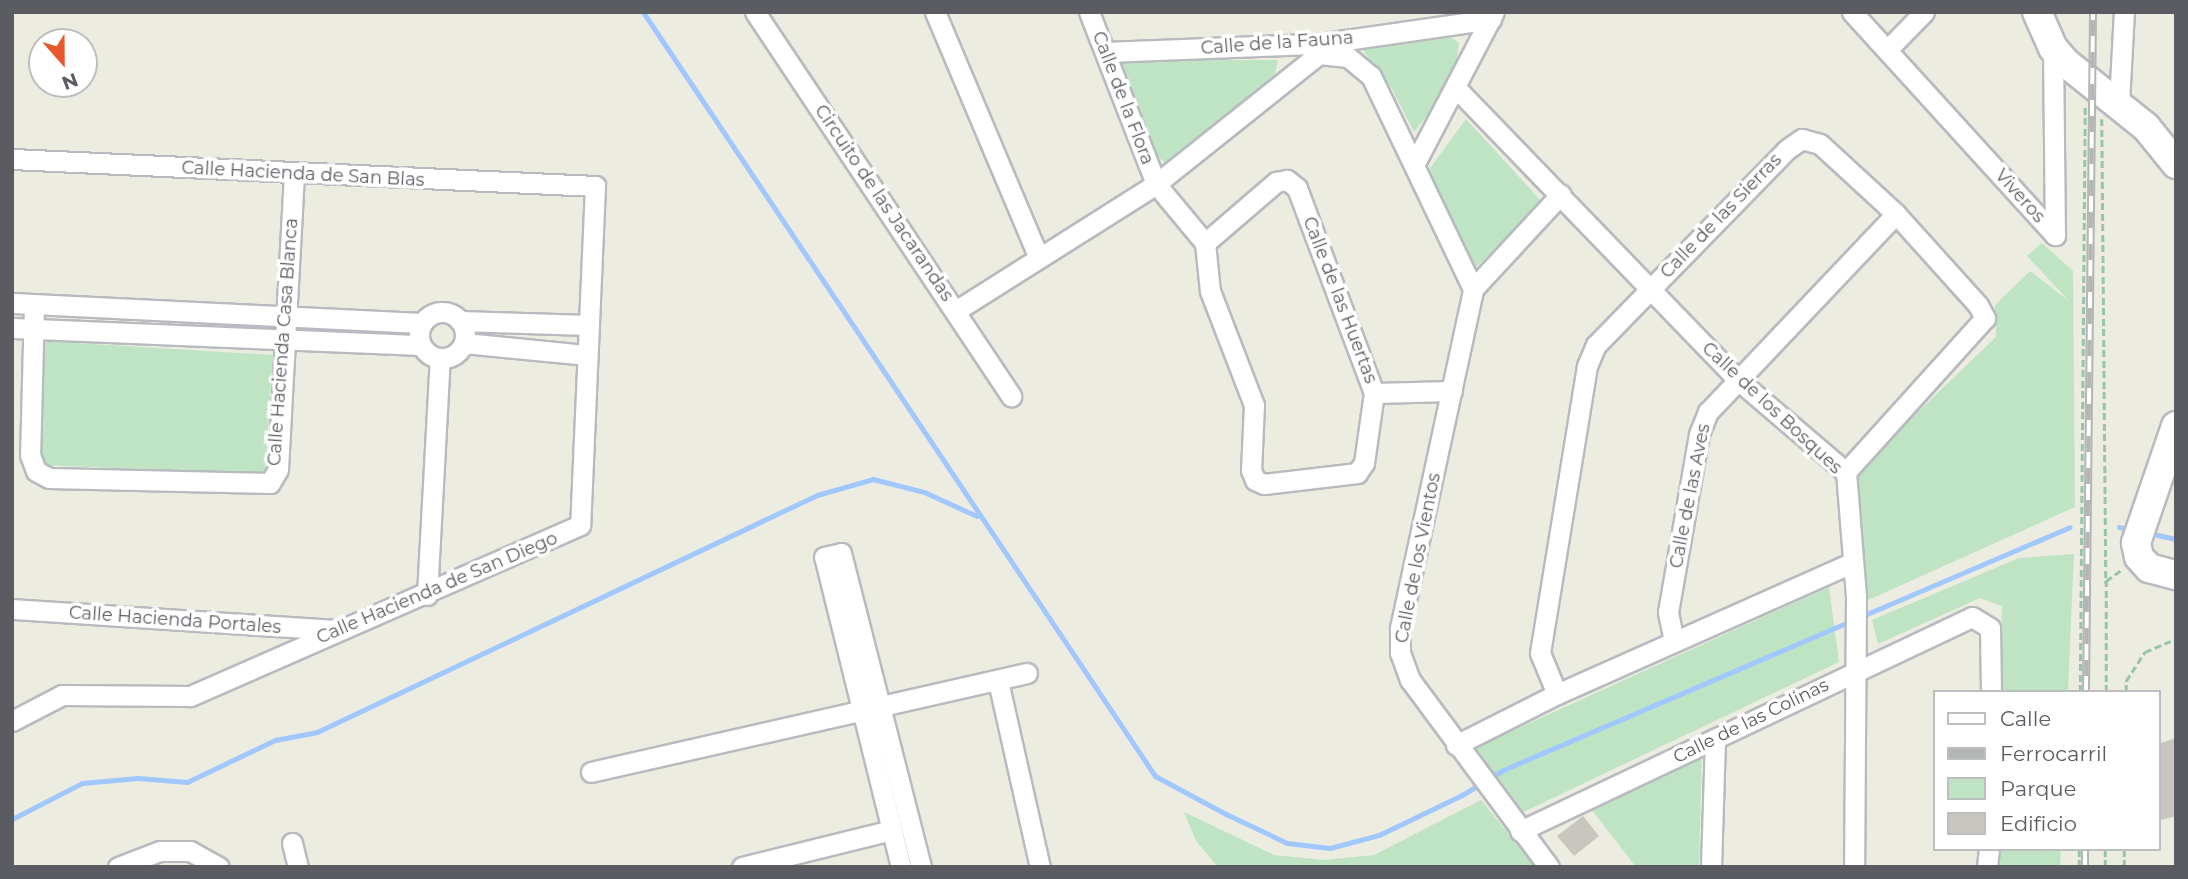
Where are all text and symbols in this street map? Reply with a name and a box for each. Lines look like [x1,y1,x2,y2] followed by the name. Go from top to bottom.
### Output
[1200,27,1354,59] street label: Calle de la Fauna
[28,28,98,98] north arrow
[1088,28,1158,168] street label: Calle de la Flora
[59,68,81,95] text: N
[810,101,958,305] street label: Circuito de las Jacarandas
[1656,149,1786,283] street label: Calle de las Sierras
[181,157,425,191] street label: Calle Hacienda de San Blas
[1990,165,2050,227] street label: Viveros
[1298,214,1382,386] street label: Calle de las Huertas
[264,217,302,467] street label: Calle Hacienda Casa Blanca
[1698,338,1846,478] street label: Calle de los Bosques
[1665,422,1715,570] street label: Calle de las Aves
[1391,471,1445,645] street label: Calle de los Vientos
[313,527,561,649] street label: Calle Hacienda de San Diego
[68,602,282,638] street label: Calle Hacienda Portales
[1670,674,1832,768] street label: Calle de las Colinas
[1932,690,2160,851] legend
[2000,706,2051,731] text: Calle
[2000,741,2107,766] text: Ferrocarril
[2000,776,2076,801] text: Parque
[2000,811,2077,836] text: Edificio

